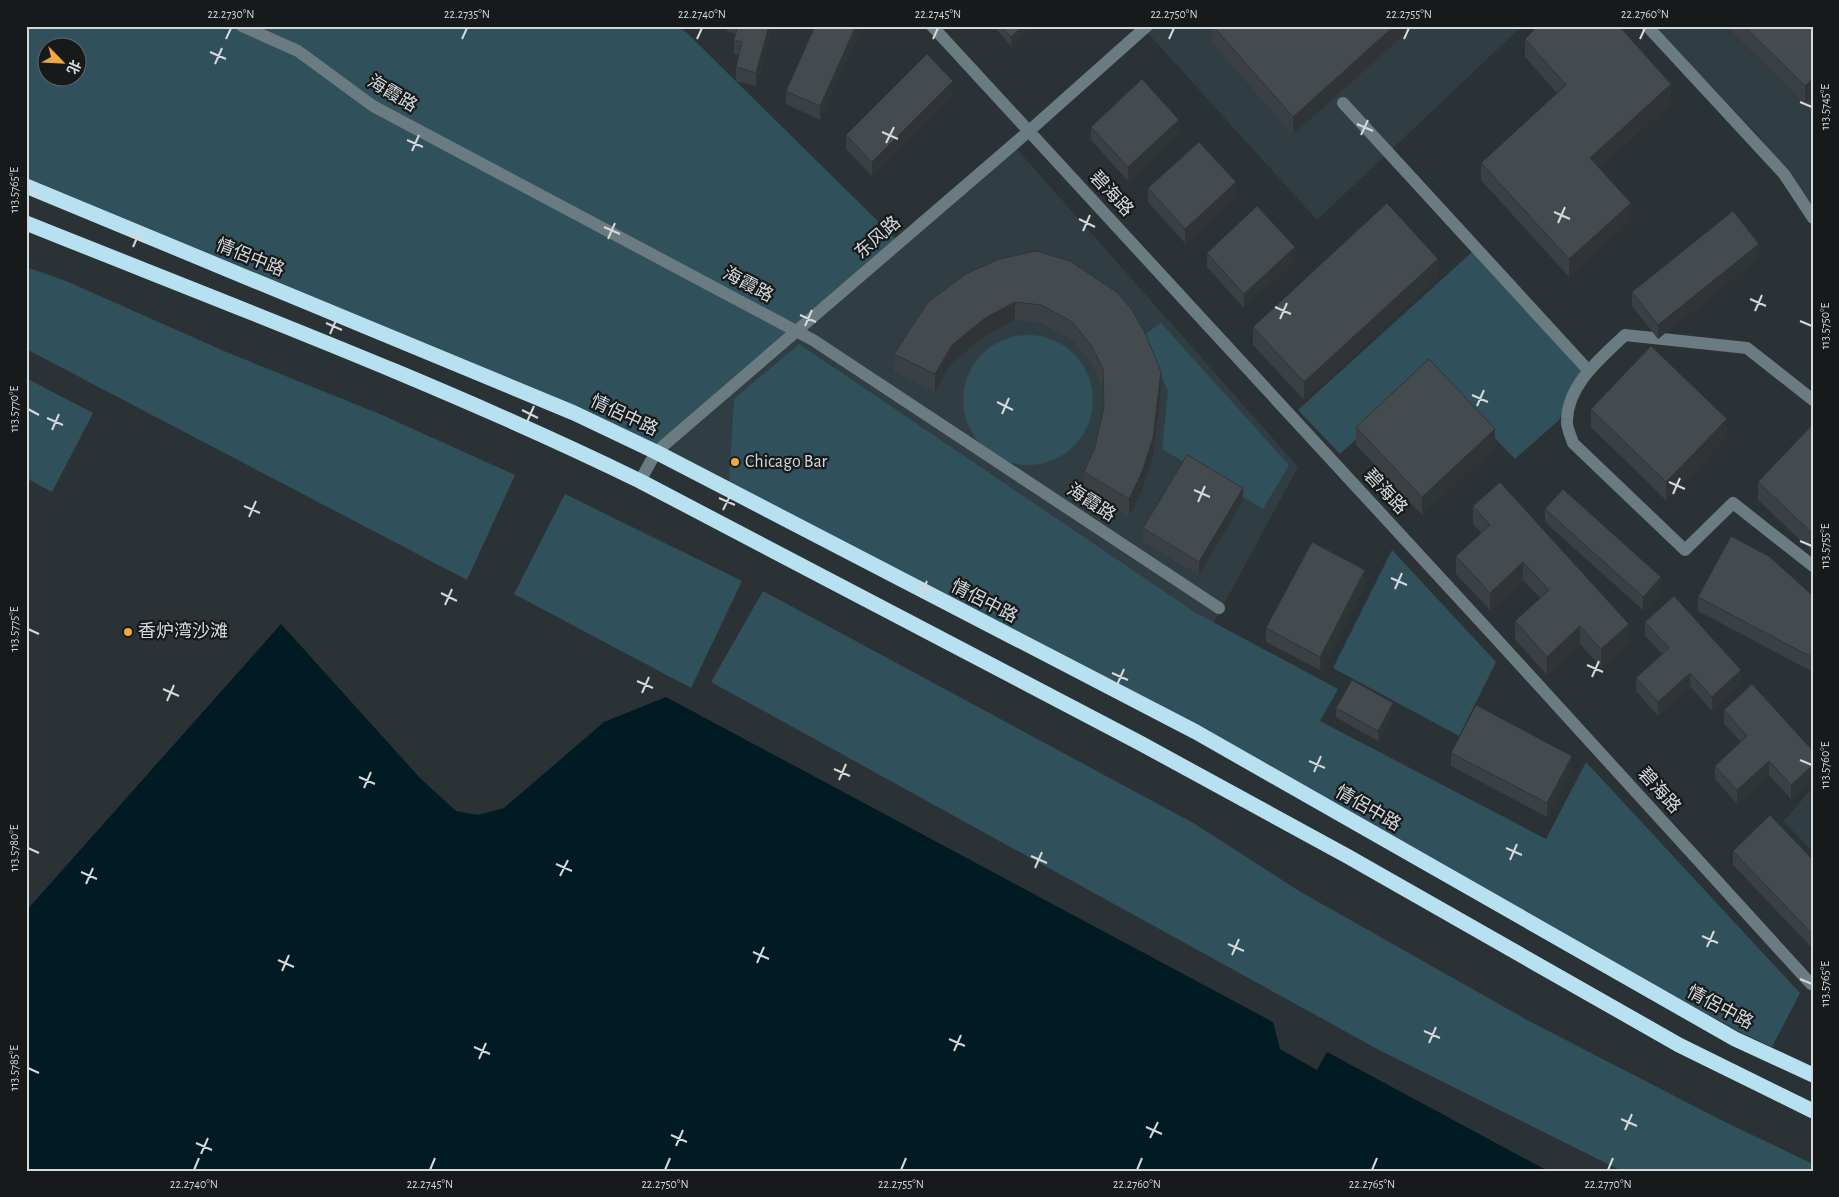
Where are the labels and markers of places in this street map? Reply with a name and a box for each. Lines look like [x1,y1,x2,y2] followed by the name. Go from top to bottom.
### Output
[745,453,828,471] place label: Chicago Bar
[729,456,741,468] marker: Chicago Bar
[138,621,228,641] place label: 香炉湾沙滩
[122,626,134,638] marker: 香炉湾沙滩

